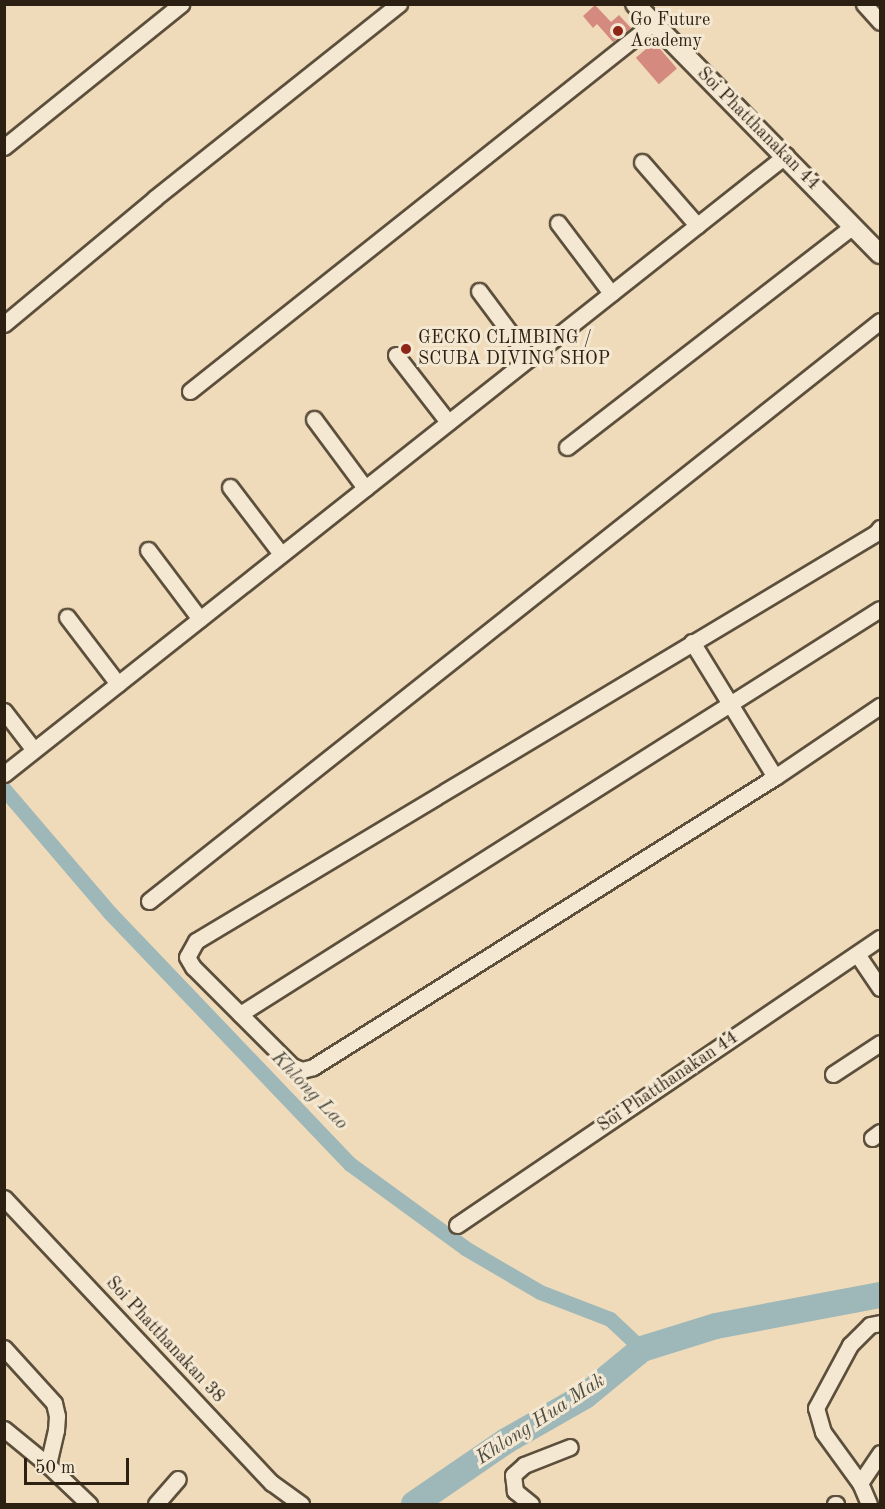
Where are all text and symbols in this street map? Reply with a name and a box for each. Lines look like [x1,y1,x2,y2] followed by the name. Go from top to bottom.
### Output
[630,10,710,52] place label: Go Future Academy
[611,24,625,38] marker: Go Future Academy
[692,63,824,195] street label: Soi Phatthanakan 44
[418,328,610,370] place label: GECKO CLIMBING / SCUBA DIVING SHOP
[399,342,413,356] marker: GECKO CLIMBING / SCUBA DIVING SHOP
[594,1027,742,1137] street label: Soi Phatthanakan 44
[265,1046,353,1136] water label: Khlong Lao
[101,1272,229,1408] street label: Soi Phatthanakan 38
[472,1369,610,1471] water label: Khlong Hua Mak
[27,1446,132,1484] scale bar
[35,1459,75,1477] text: 50 m

